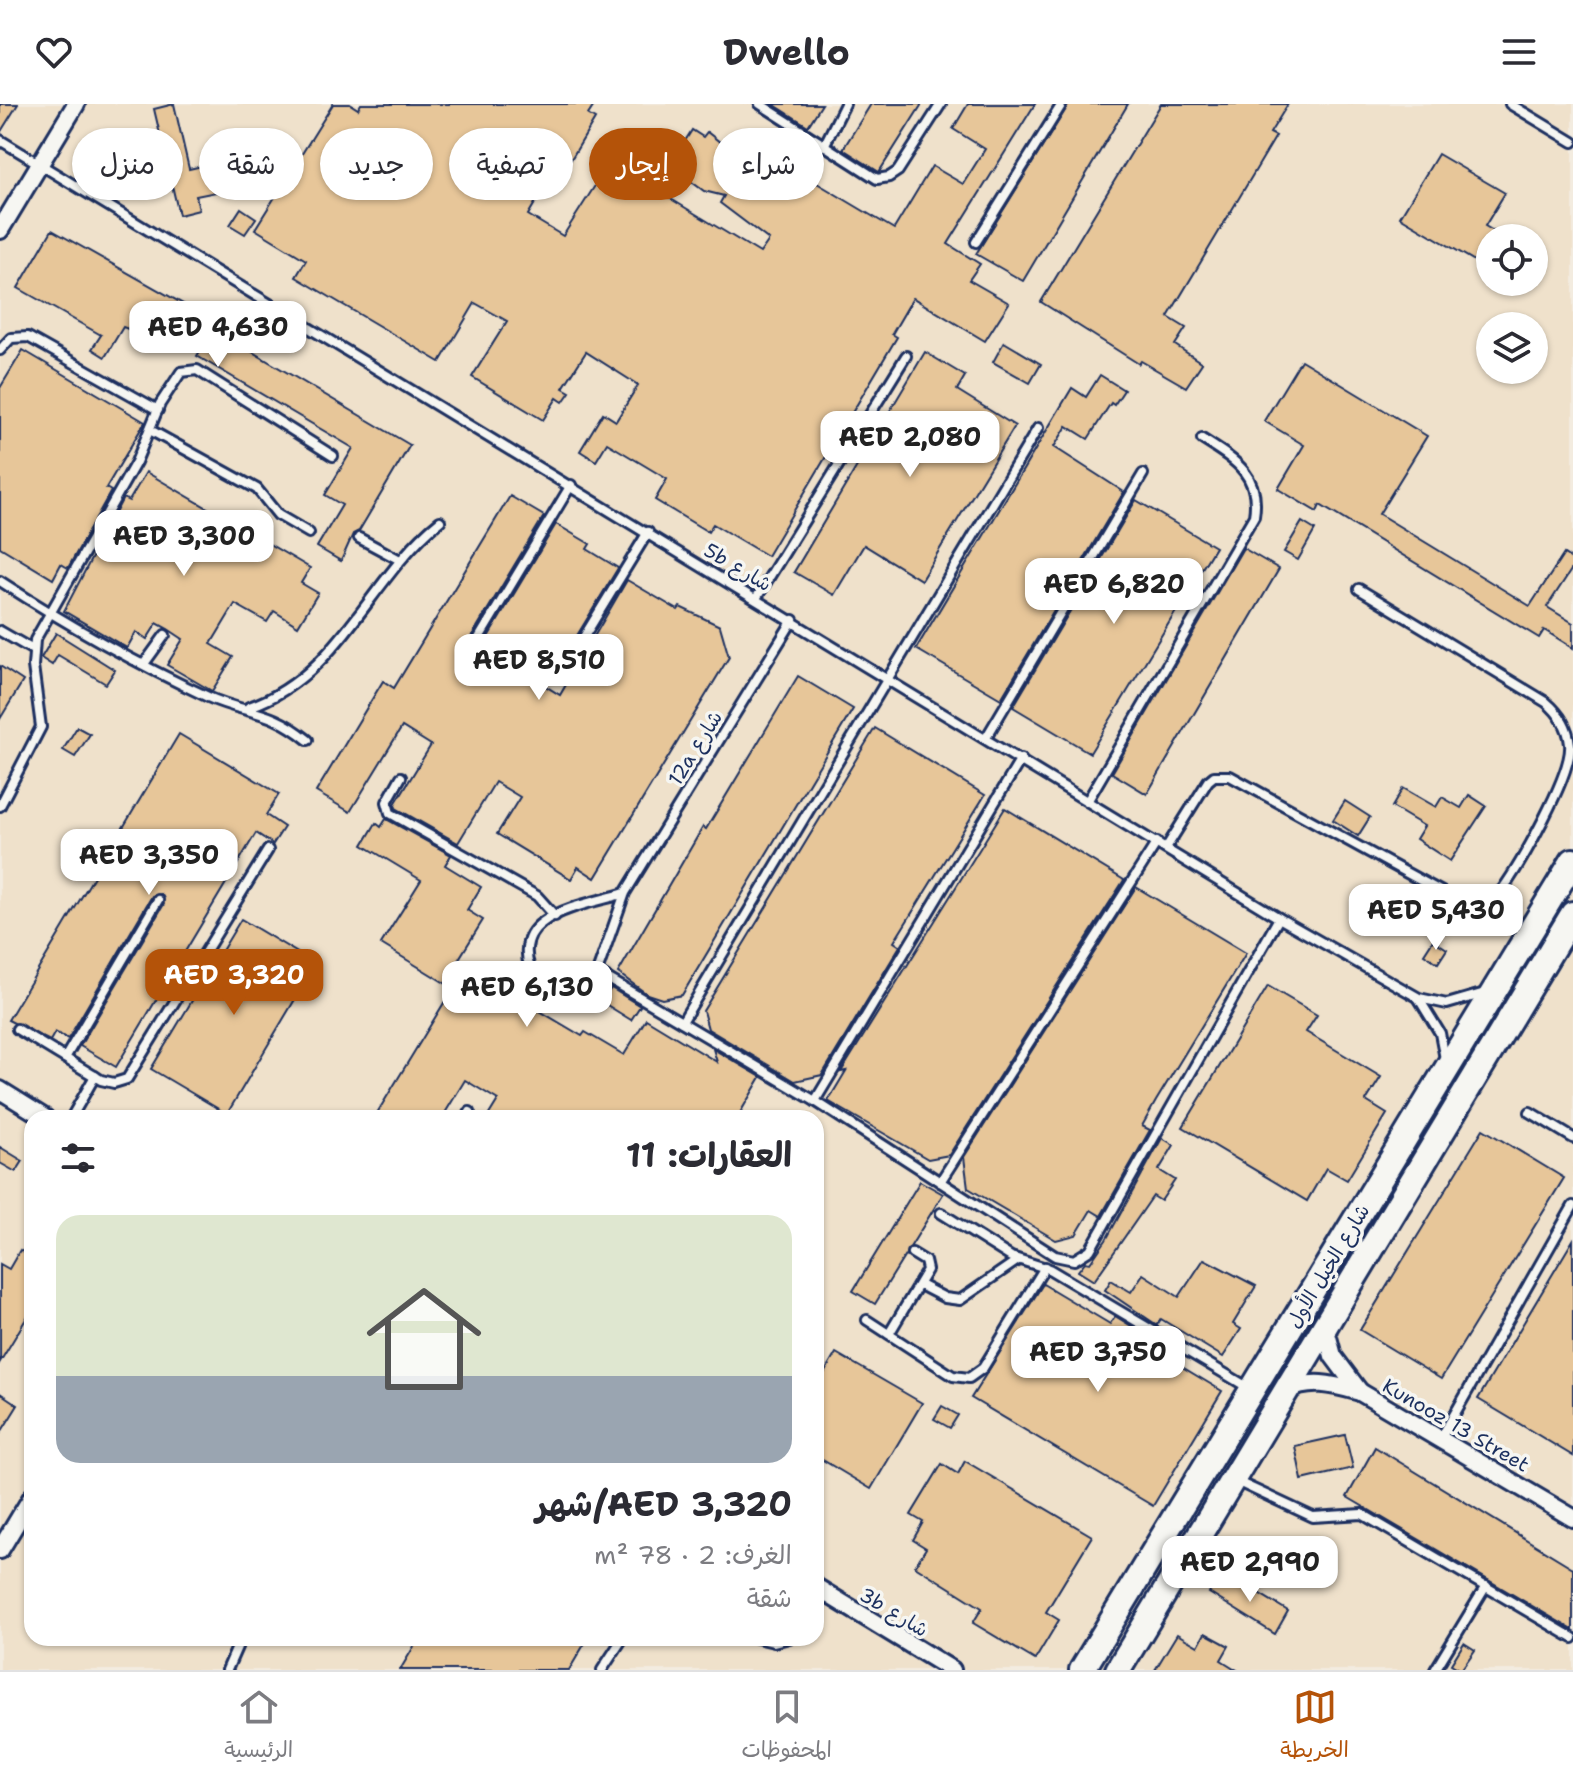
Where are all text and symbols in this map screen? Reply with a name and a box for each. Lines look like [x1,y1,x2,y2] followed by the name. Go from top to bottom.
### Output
[723,28,850,77] text: Dwello
[32,30,76,74] icon: heart
[1497,30,1541,74] icon: menu
[72,128,183,200] chip: منزل
[199,128,304,200] chip: شقة
[320,128,433,200] chip: جديد
[449,128,573,200] chip: تصفية
[589,128,697,200] chip: إيجار
[713,128,824,200] chip: شراء
[1476,224,1548,384] map controls
[1476,224,1548,296] button: locate
[126,301,310,369] pin: AED 4,630
[147,309,289,344] text: AED 4,630
[1476,312,1548,384] button: layers
[818,411,1002,479] pin: AED 2,080
[838,419,982,454] text: AED 2,080
[92,510,276,578] pin: AED 3,300
[113,518,255,553] text: AED 3,300
[699,537,776,598] street label: 5b شارع
[1022,558,1206,626] pin: AED 6,820
[1043,566,1185,601] text: AED 6,820
[447,634,631,702] pin: AED 8,510
[472,642,606,677] text: AED 8,510
[662,706,729,791] street label: 12a شارع
[57,829,241,897] pin: AED 3,350
[79,837,219,872] text: AED 3,350
[1344,884,1528,952] pin: AED 5,430
[1367,892,1505,927] text: AED 5,430
[142,949,326,1017] pin: AED 3,320
[163,957,305,992] text: AED 3,320
[435,961,619,1029] pin: AED 6,130
[460,969,594,1004] text: AED 6,130
[626,1132,792,1178] text: العقارات: 11
[56,1136,100,1180] icon: filters
[1281,1199,1376,1333] street label: شارع الخيل الأول
[352,1267,496,1411] icon: home
[1006,1326,1190,1394] pin: AED 3,750
[1029,1334,1167,1369] text: AED 3,750
[1378,1372,1534,1478] street label: Kunooz 13 Street
[536,1481,792,1527] text: AED 3,320/شهر
[1158,1536,1342,1604] pin: AED 2,990
[594,1537,792,1572] text: الغرف: 2 · 78 m²
[1180,1544,1320,1579] text: AED 2,990
[747,1580,792,1615] text: شقة
[854,1581,933,1643] street label: 3b شارع
[224,1685,293,1769] tab: الرئيسية
[741,1685,832,1769] tab: المحفوظات
[1280,1685,1349,1769] tab: الخريطة

